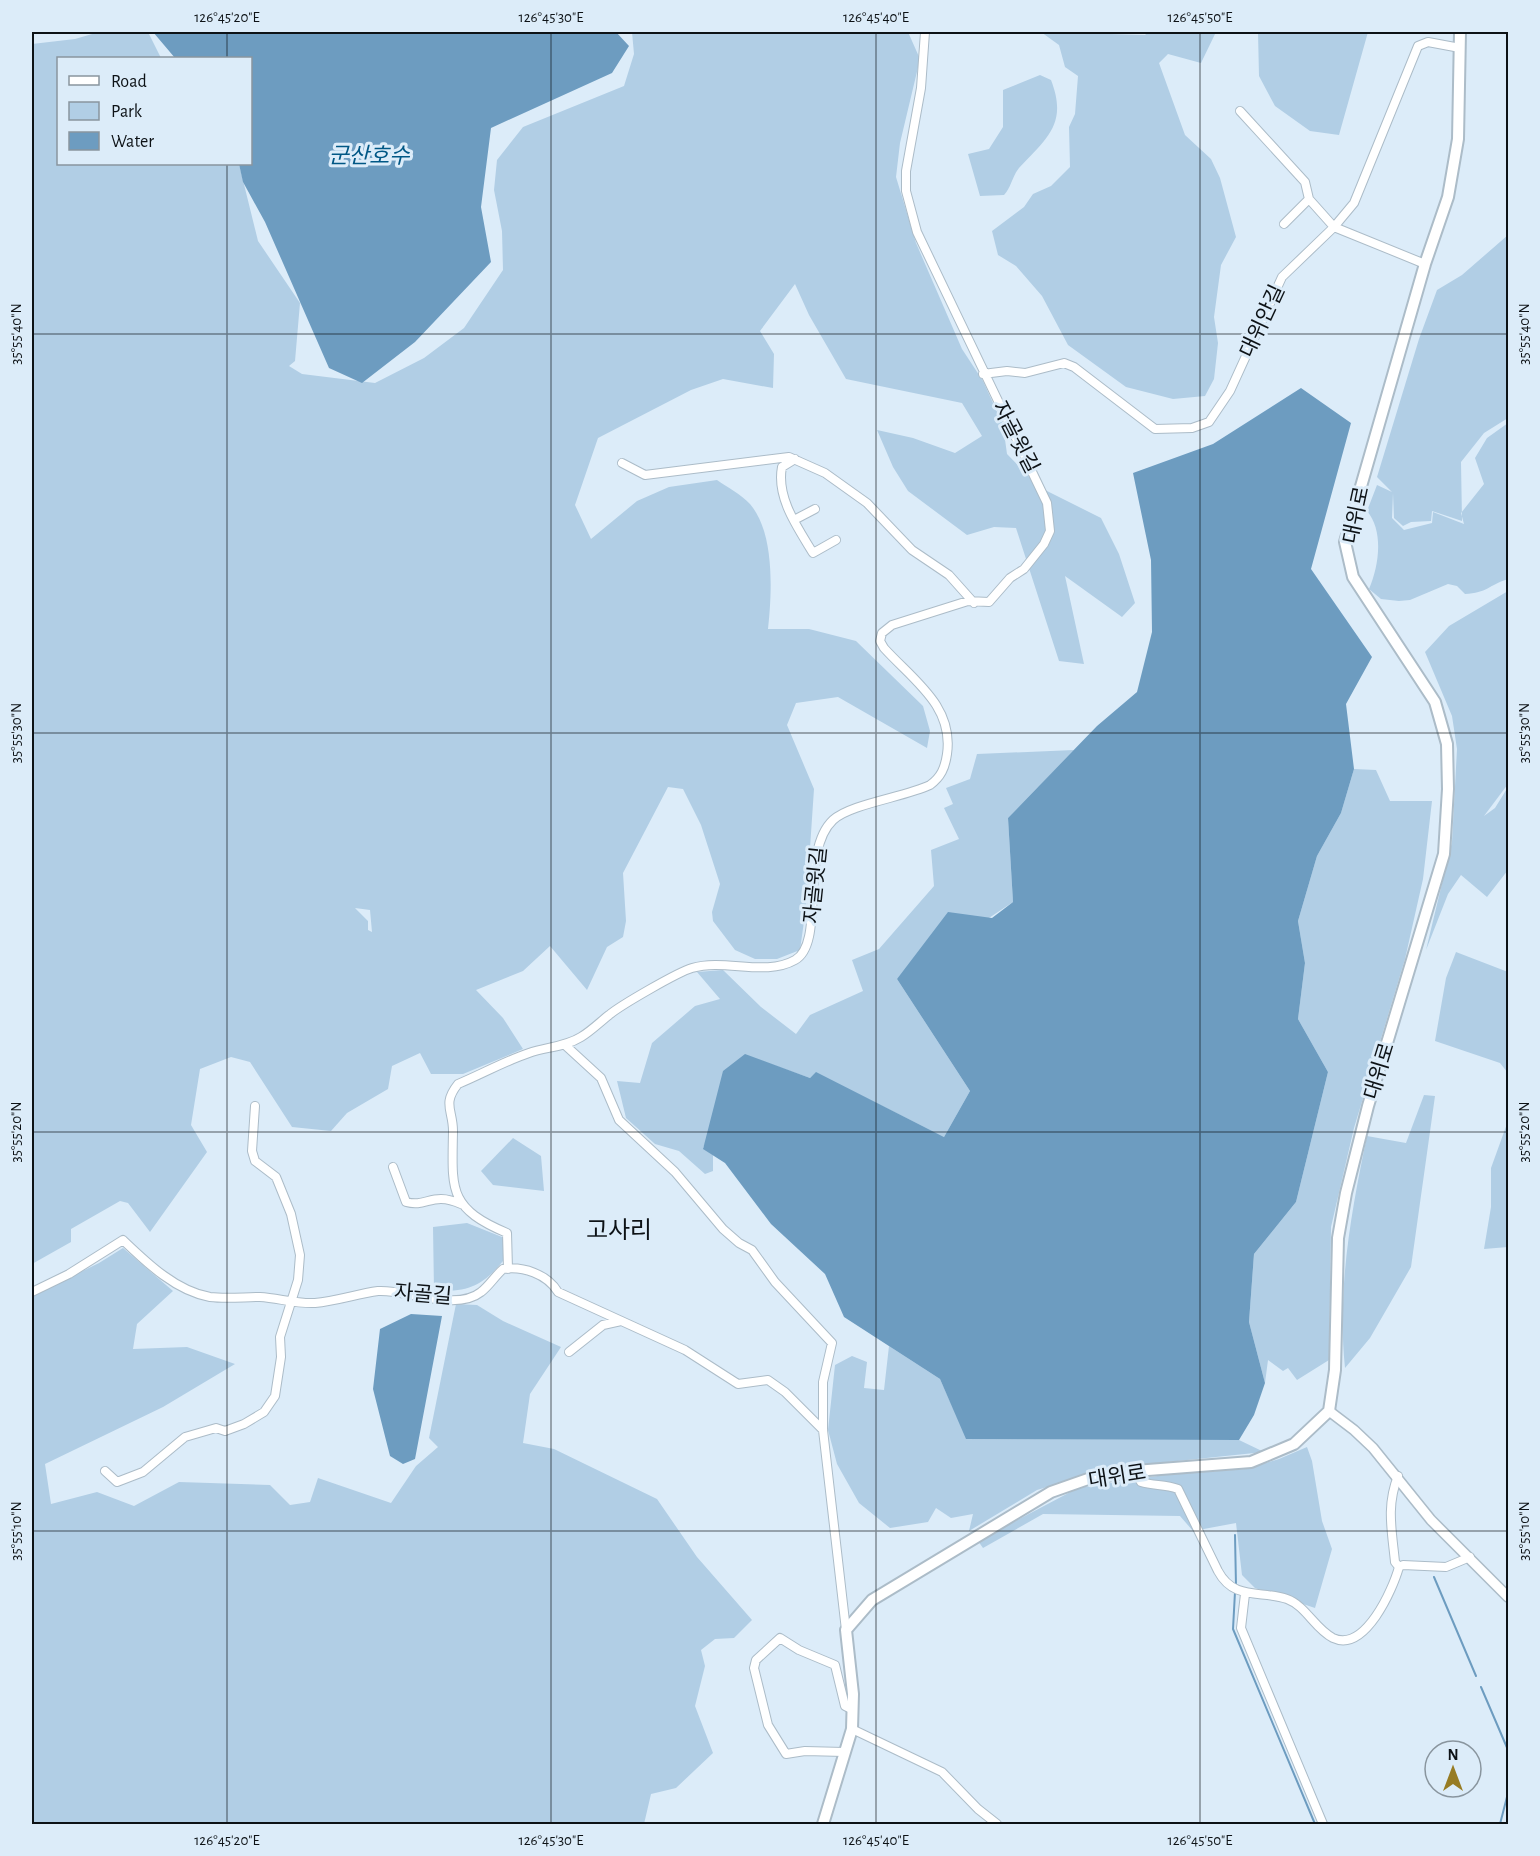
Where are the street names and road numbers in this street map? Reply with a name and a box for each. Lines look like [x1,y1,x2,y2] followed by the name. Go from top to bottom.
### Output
[1236,281,1288,361] street label: 대위안길
[989,398,1043,476] street label: 자골윗길
[1339,484,1373,546] street label: 대위로
[800,845,830,925] street label: 자골윗길
[1360,1040,1398,1102] street label: 대위로
[393,1281,453,1307] street label: 자골길
[1087,1461,1147,1491] street label: 대위로

